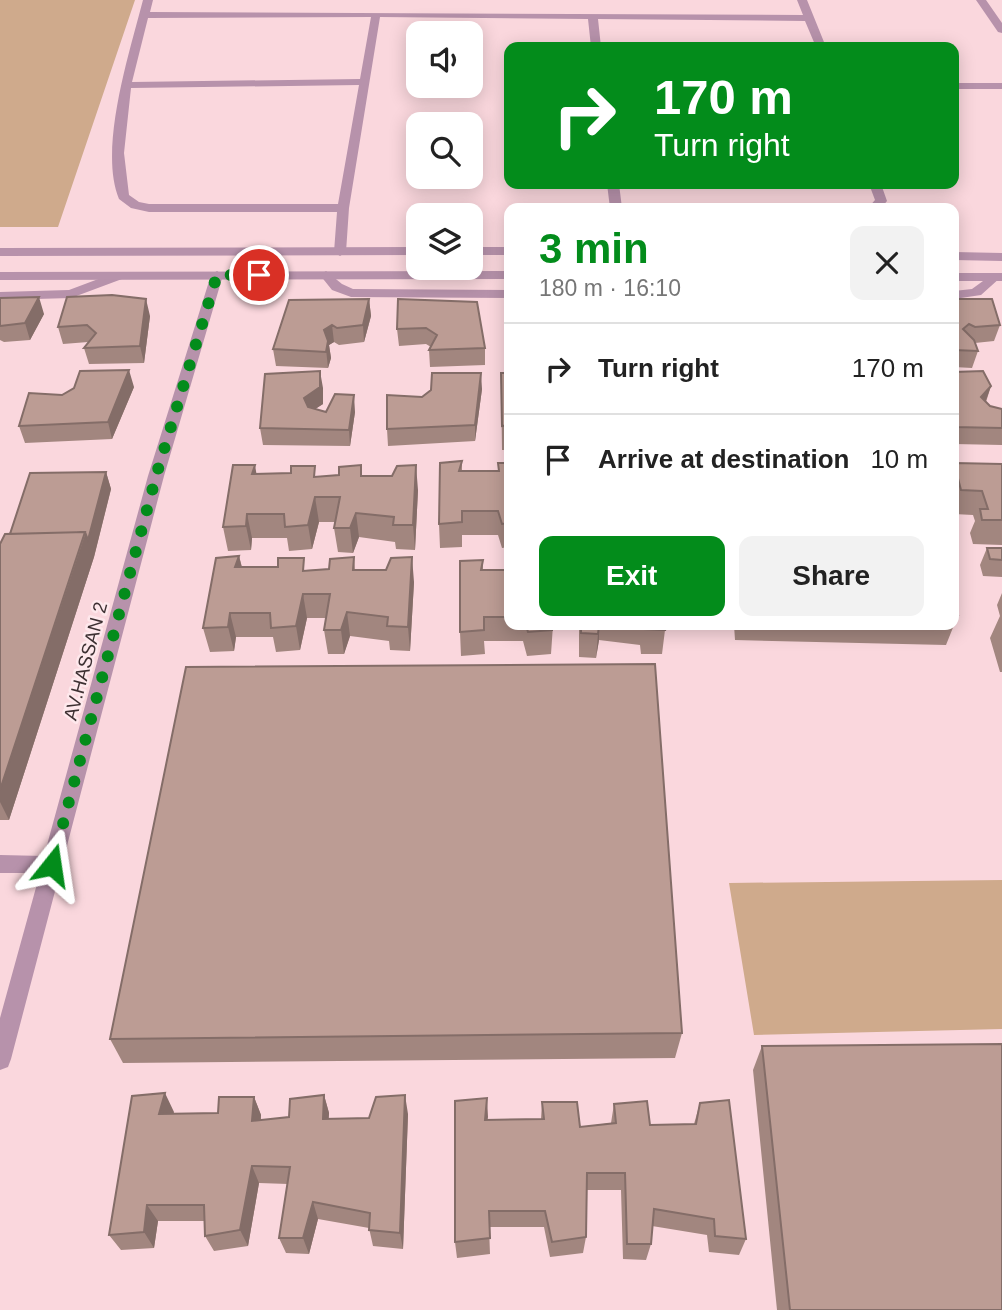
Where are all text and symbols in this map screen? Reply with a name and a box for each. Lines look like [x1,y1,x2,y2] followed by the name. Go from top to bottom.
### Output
[406,21,483,280] map controls
[406,21,483,98] button: sound
[539,70,630,161] icon: right
[654,70,793,124] text: 170 m
[406,112,483,189] button: search
[654,127,790,163] text: Turn right
[406,203,483,280] button: layers
[539,225,649,272] text: 3 min
[850,226,924,300] button: close
[229,245,289,305] pin
[240,256,278,294] icon: arrive
[539,275,681,301] text: 180 m · 16:10
[539,350,577,388] icon: right
[598,353,719,383] text: Turn right
[852,353,924,383] text: 170 m
[539,441,577,479] icon: arrive
[598,444,849,474] text: Arrive at destination
[870,444,928,474] text: 10 m
[539,536,725,616] button: Exit
[739,536,924,616] button: Share
[60,600,111,723] street label: AV.HASSAN 2
[15,828,89,902] position arrow

